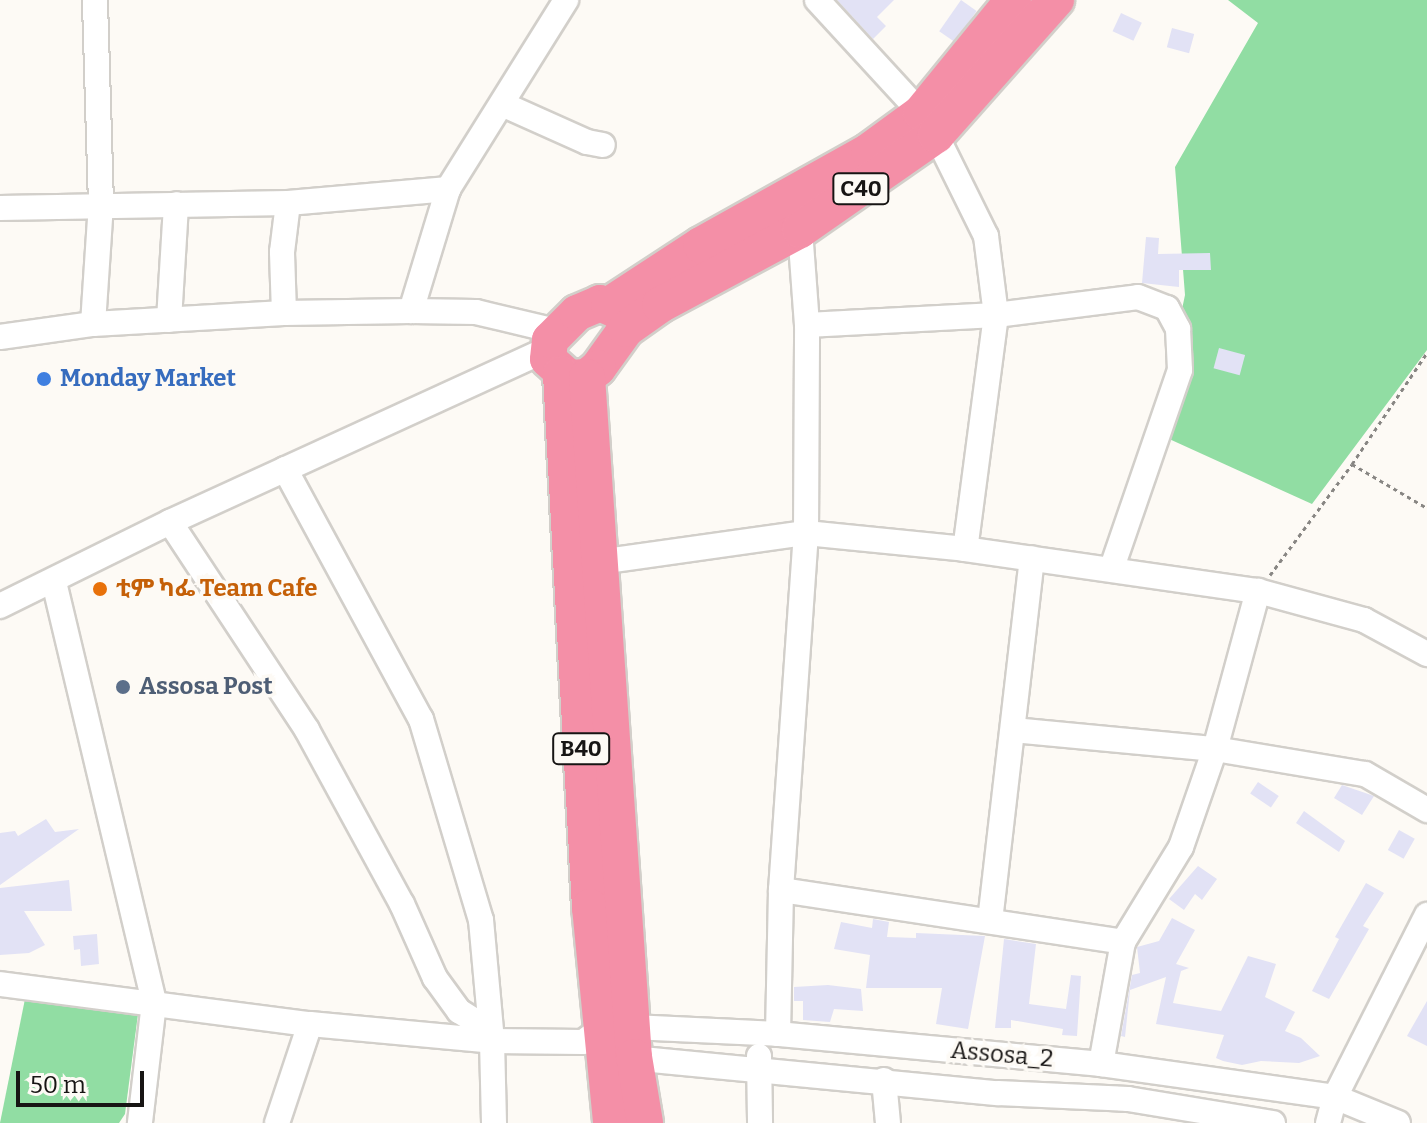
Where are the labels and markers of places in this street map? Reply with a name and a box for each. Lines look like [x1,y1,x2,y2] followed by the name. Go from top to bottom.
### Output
[60,365,236,393] place label: Monday Market
[35,370,53,388] marker: Monday Market
[116,575,317,603] place label: ቲም ካፌ Team Cafe
[91,580,109,598] marker: ቲም ካፌ Team Cafe
[139,673,273,701] place label: Assosa Post
[114,678,132,696] marker: Assosa Post

